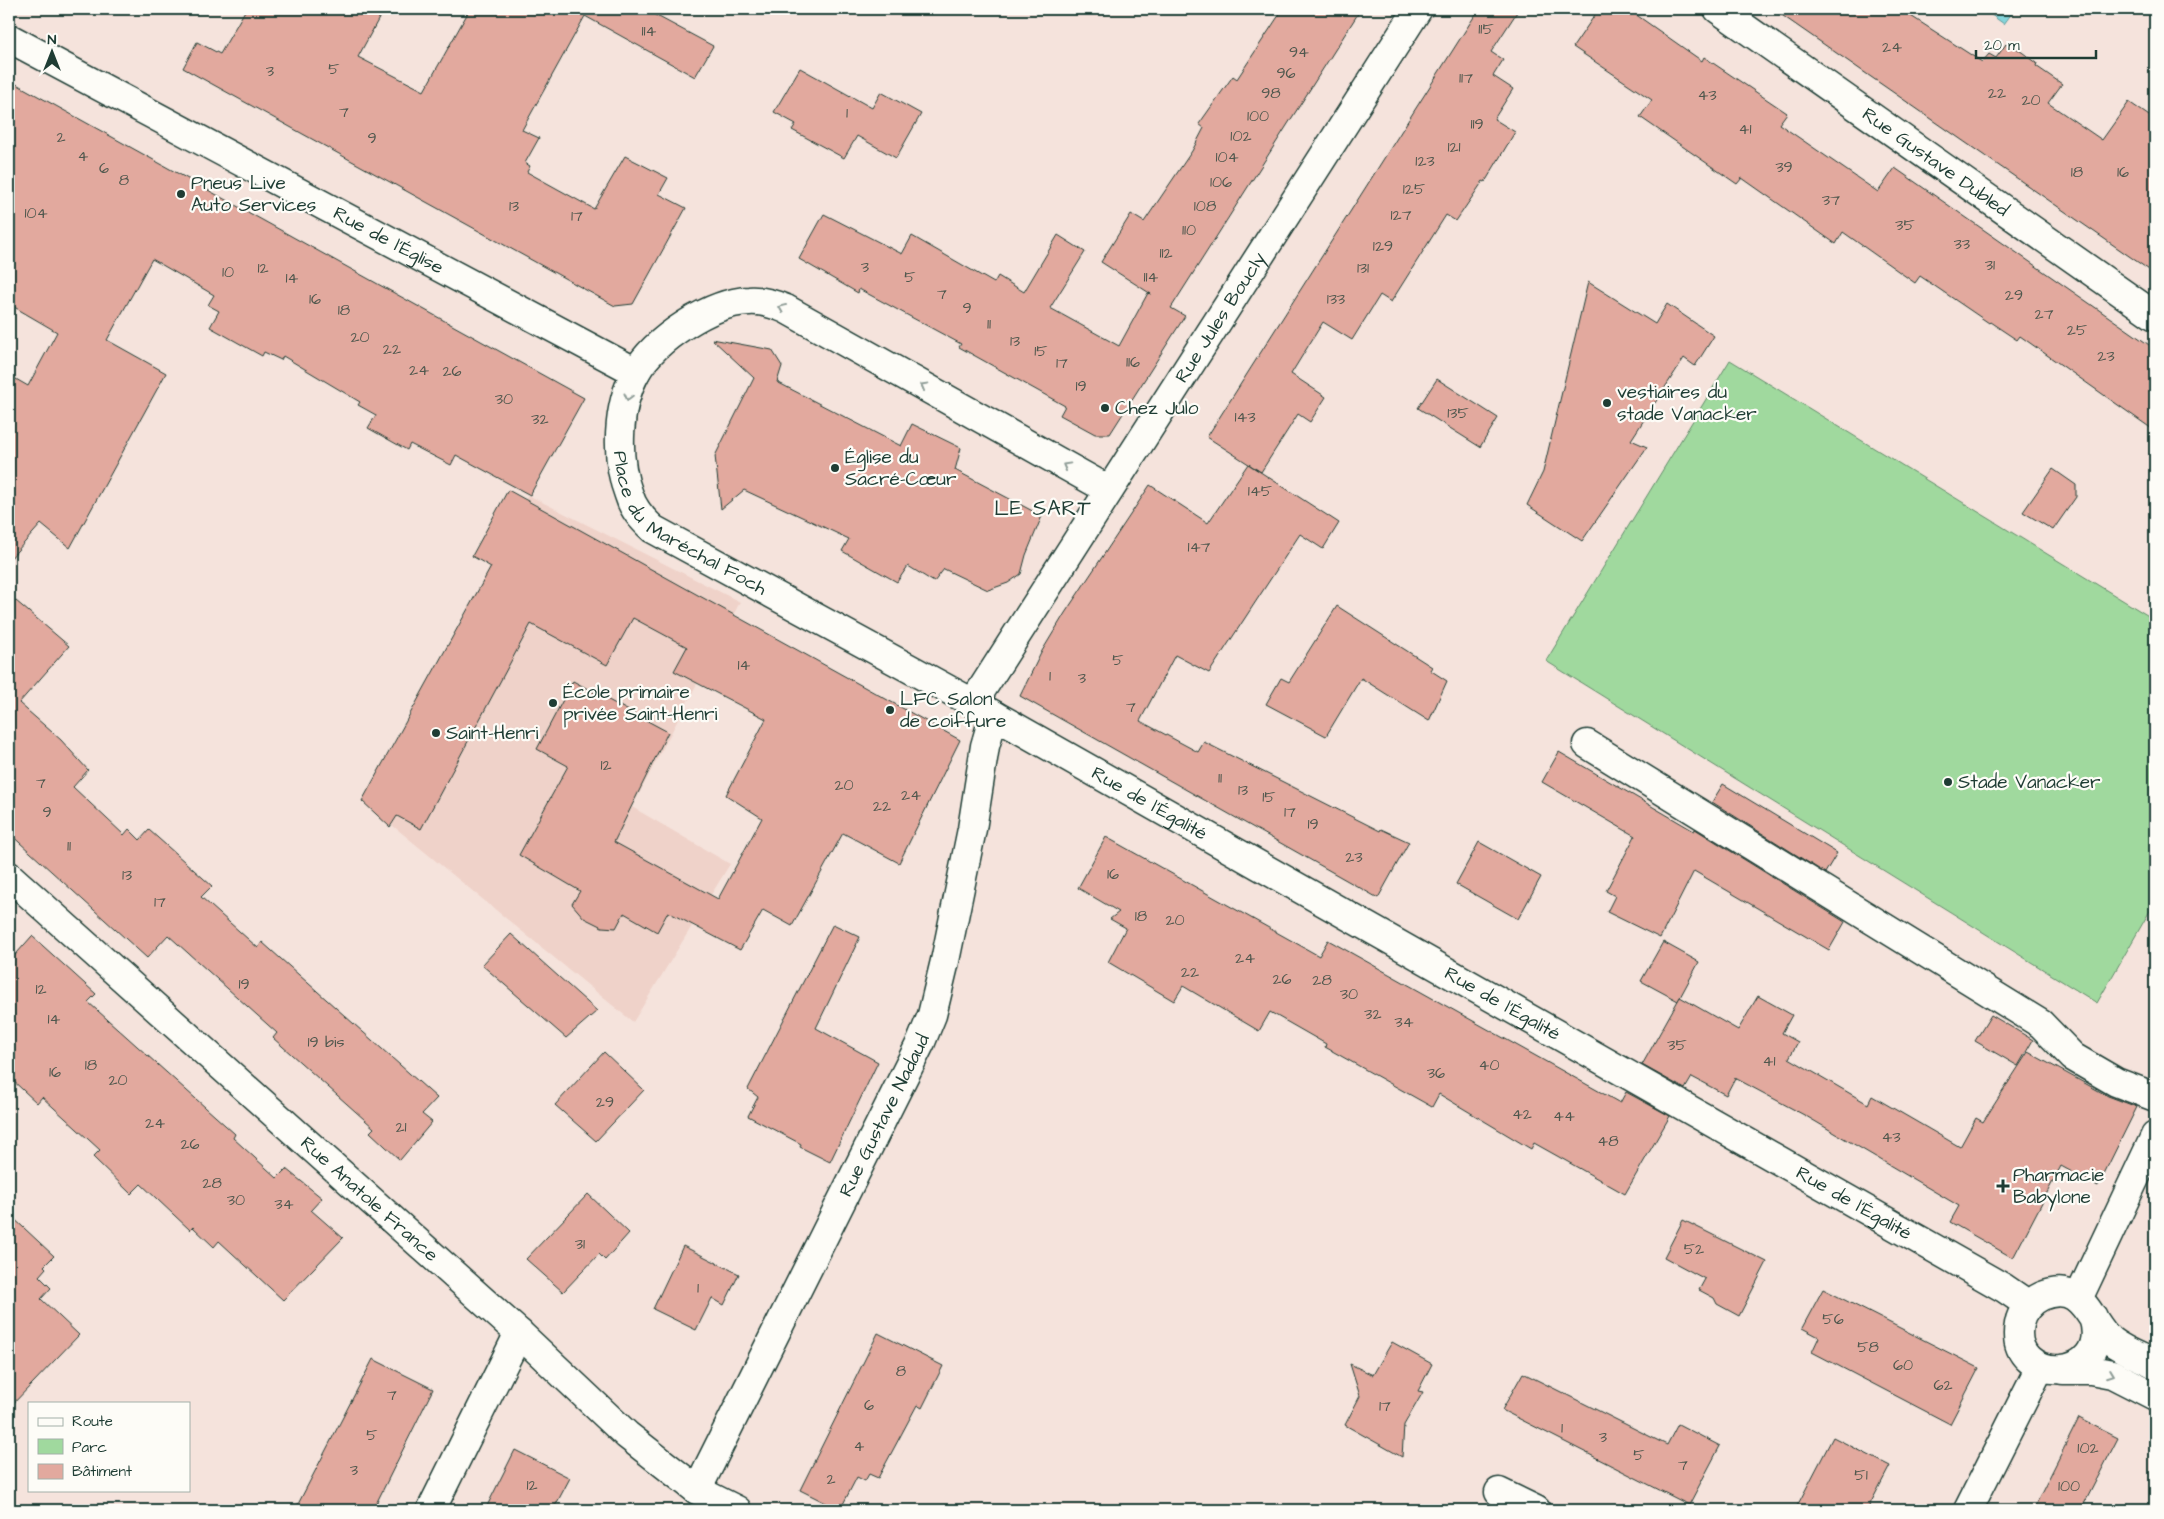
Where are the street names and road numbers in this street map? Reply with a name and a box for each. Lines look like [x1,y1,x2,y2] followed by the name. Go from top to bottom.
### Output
[1857,101,2015,223] street label: Rue Gustave Dubled
[329,200,449,281] street label: Rue de l'Église
[1168,246,1273,388] street label: Rue Jules Boucly
[607,450,772,602] street label: Place du Maréchal Foch
[1087,759,1212,847] street label: Rue de l'Égalité
[1440,960,1566,1047] street label: Rue de l'Égalité
[832,1030,936,1201] street label: Rue Gustave Nadaud
[295,1130,444,1268] street label: Rue Anatole France
[1791,1159,1917,1247] street label: Rue de l'Égalité

